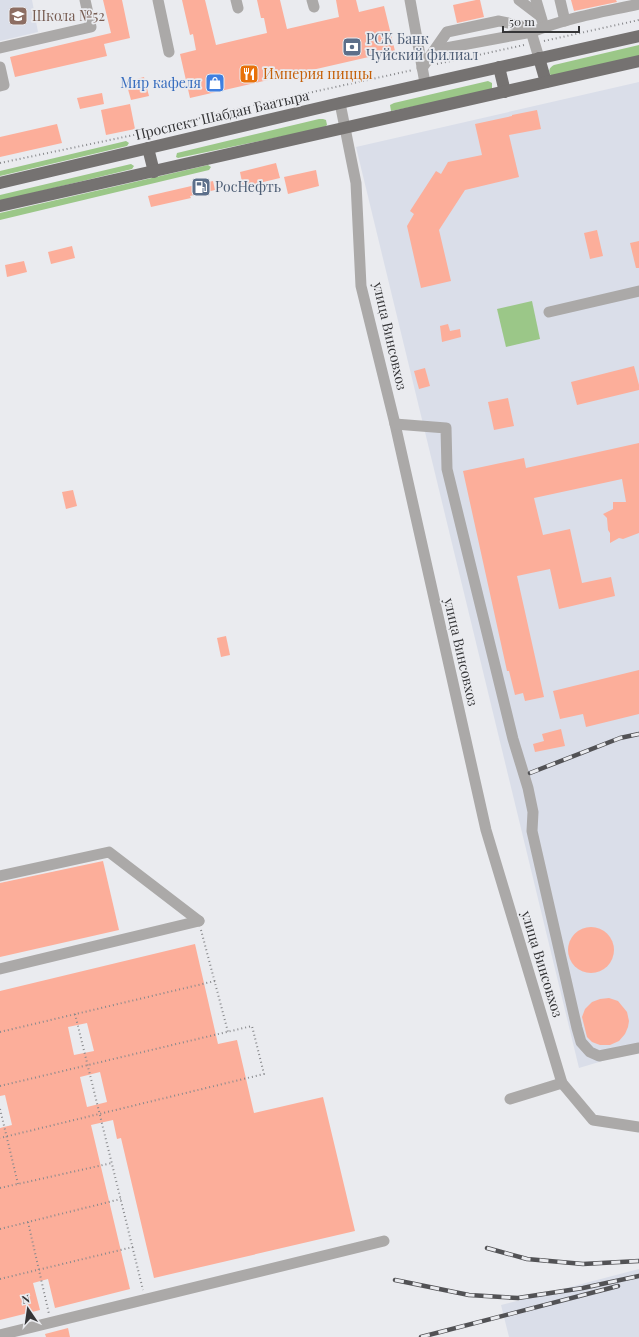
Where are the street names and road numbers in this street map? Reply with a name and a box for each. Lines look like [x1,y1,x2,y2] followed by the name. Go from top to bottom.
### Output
[133,85,311,144] street label: Проспект Шабдан Баатыра
[369,279,412,392] street label: улица Винсовхоз
[440,595,483,708] street label: улица Винсовхоз
[517,907,568,1019] street label: улица Винсовхоз

